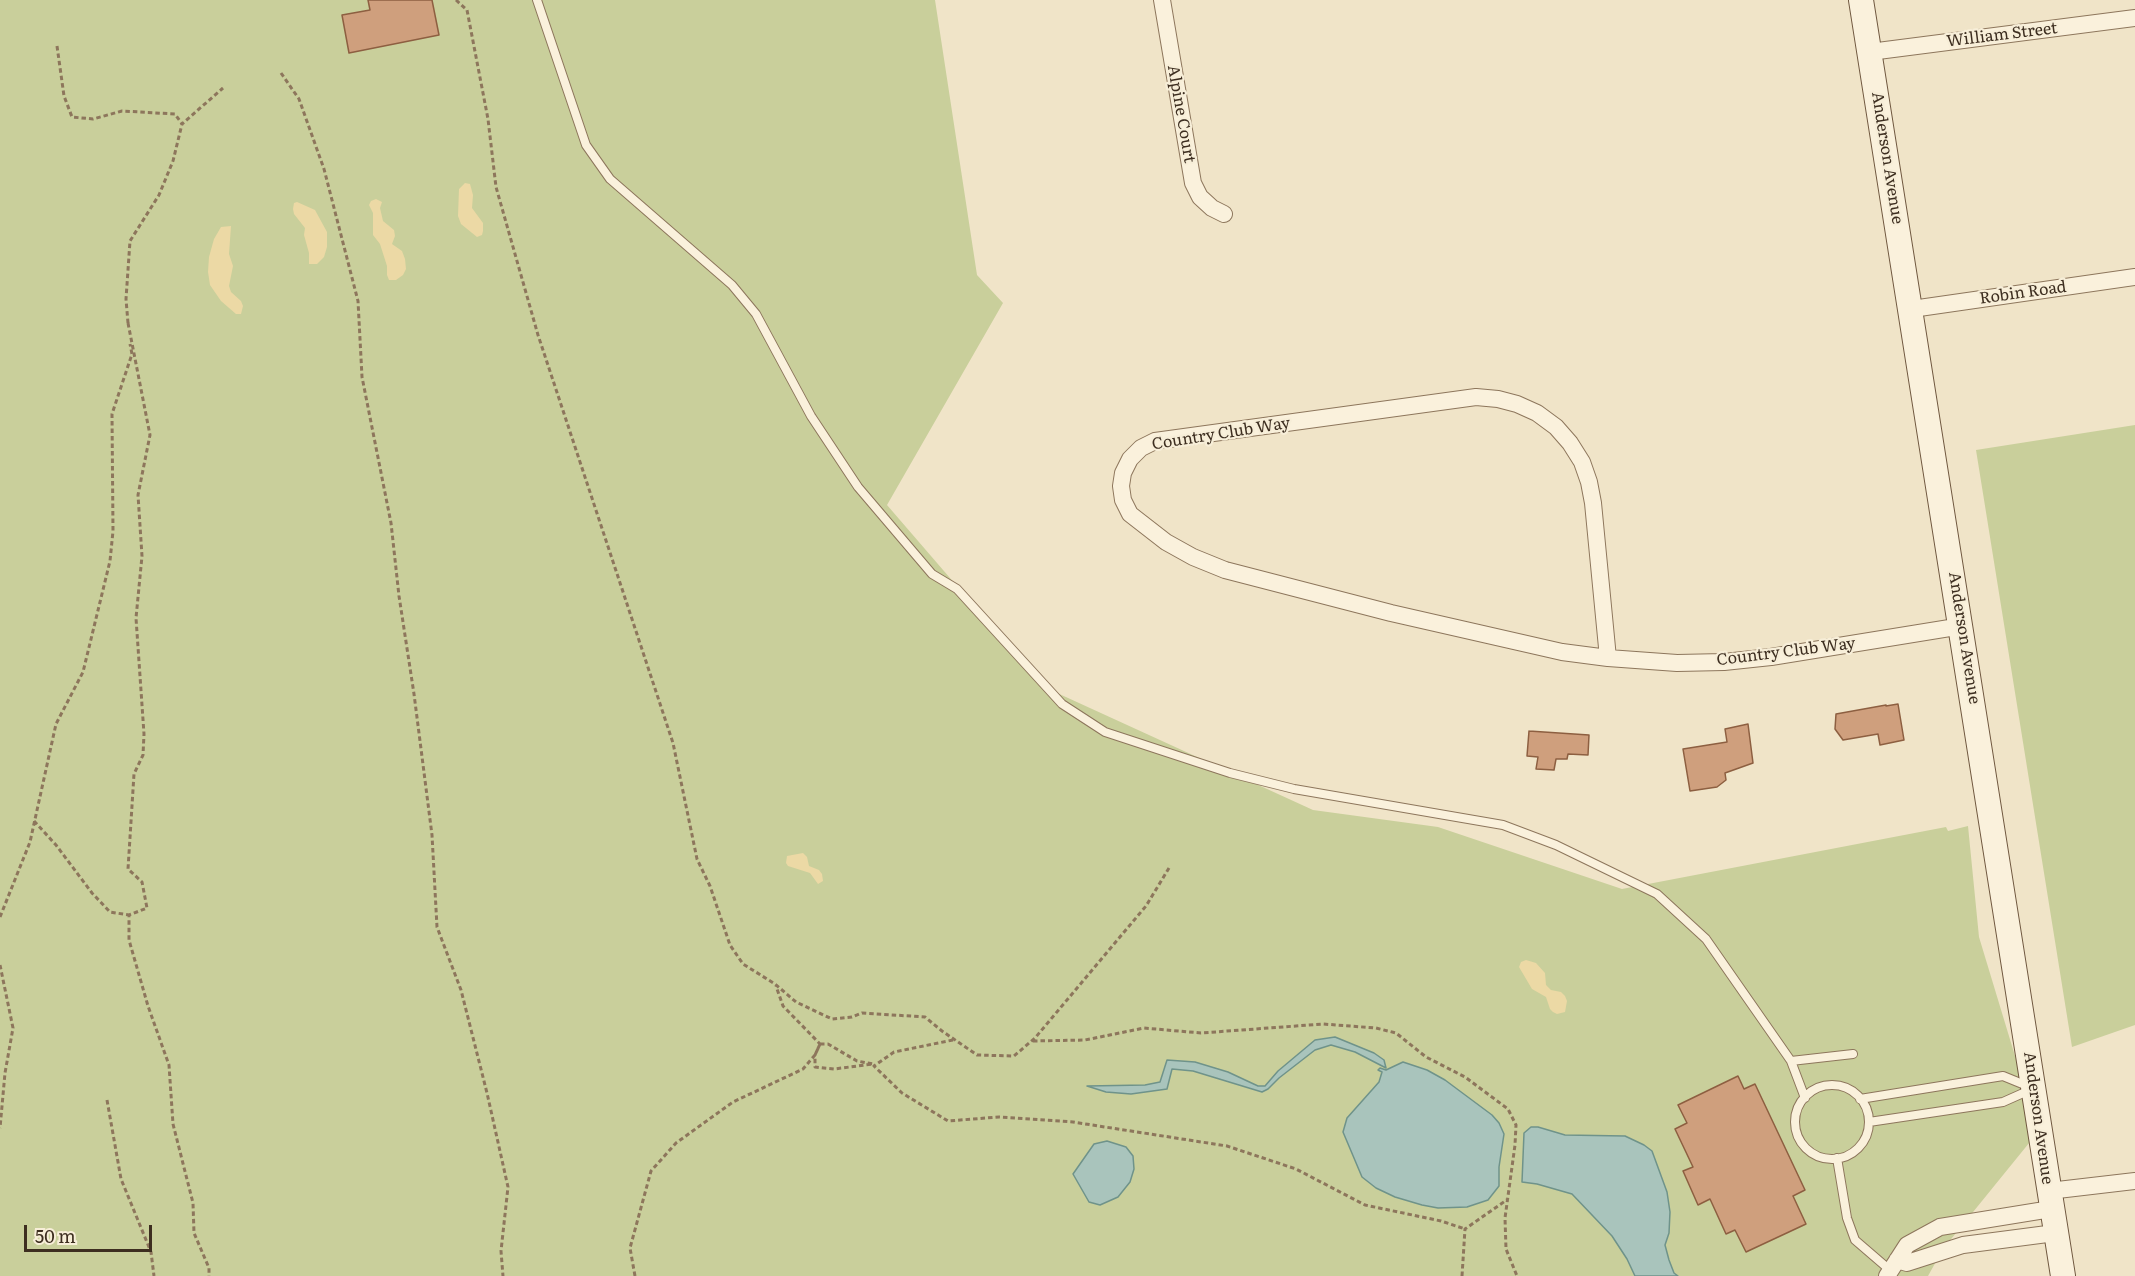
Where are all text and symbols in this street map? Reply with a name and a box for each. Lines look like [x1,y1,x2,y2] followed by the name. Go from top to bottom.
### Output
[1946,19,2058,51] street label: William Street
[1163,64,1199,164] street label: Alpine Court
[1867,90,1907,226] street label: Anderson Avenue
[1978,277,2068,309] street label: Robin Road
[1150,414,1292,454] street label: Country Club Way
[1944,570,1984,706] street label: Anderson Avenue
[1715,634,1857,670] street label: Country Club Way
[2019,1050,2057,1186] street label: Anderson Avenue
[27,1213,154,1251] scale bar
[35,1222,76,1249] text: 50 m

